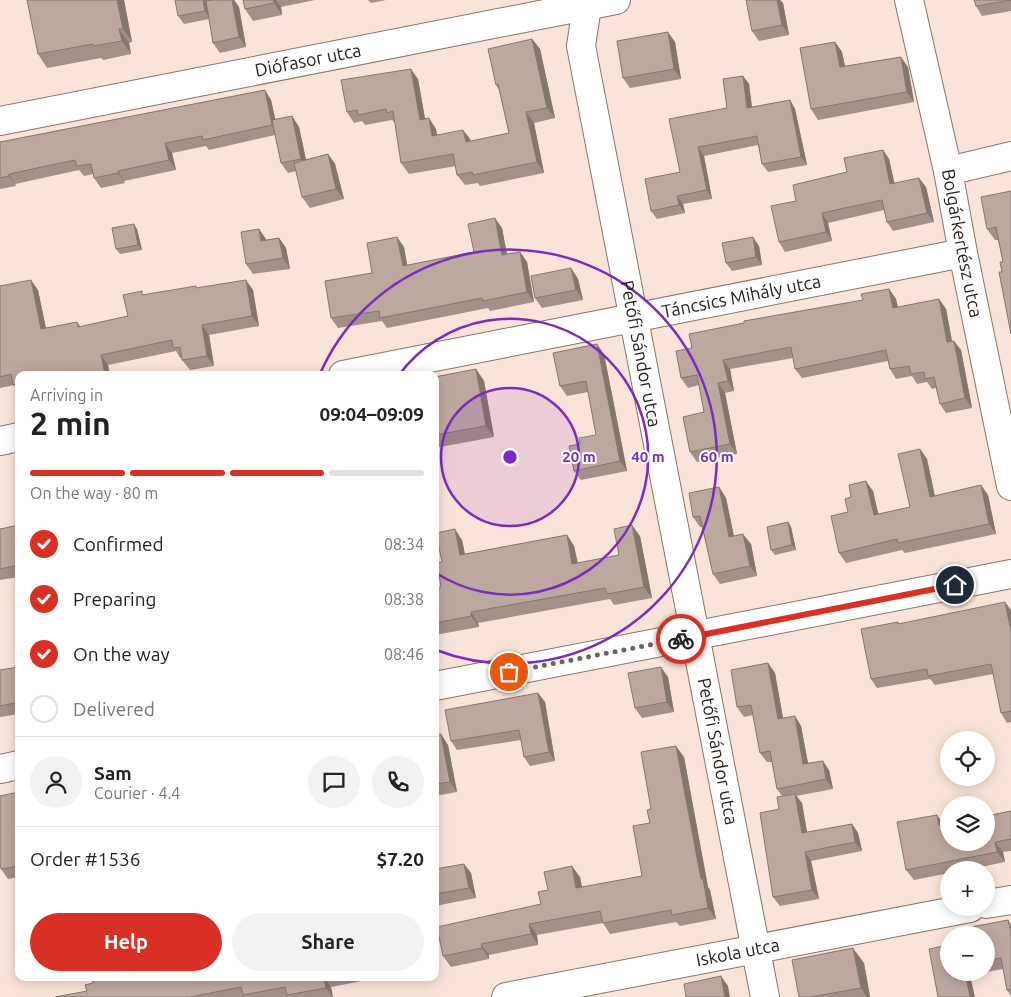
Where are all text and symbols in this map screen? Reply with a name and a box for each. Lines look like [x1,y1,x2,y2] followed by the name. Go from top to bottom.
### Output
[253,39,363,80] street label: Diófasor utca
[939,167,987,319] street label: Bolgárkertész utca
[660,270,822,321] street label: Táncsics Mihály utca
[618,278,666,429] street label: Petőfi Sándor utca
[30,386,103,404] text: Arriving in
[319,403,424,425] text: 09:04–09:09
[30,405,111,441] text: 2 min
[501,448,519,466] centre of rings
[562,448,596,465] text: 20 m
[631,448,665,465] text: 40 m
[700,448,734,465] text: 60 m
[30,484,158,502] text: On the way · 80 m
[30,530,58,558] icon: check
[73,533,164,555] text: Confirmed
[384,535,424,553] text: 08:34
[934,564,976,606] pin
[941,571,969,599] icon: home
[30,585,58,613] icon: check
[73,588,157,610] text: Preparing
[384,590,424,608] text: 08:38
[656,614,706,664] courier
[667,625,695,653] icon: bike
[30,640,58,668] icon: check
[73,643,170,665] text: On the way
[384,645,424,663] text: 08:46
[488,651,530,693] pin
[495,658,523,686] icon: bag
[694,676,742,826] street label: Petőfi Sándor utca
[73,698,155,720] text: Delivered
[940,731,995,981] map controls
[940,731,995,786] button: locate
[30,756,82,808] button: person
[308,756,360,808] button: chat
[372,756,424,808] button: phone
[94,762,132,784] text: Sam
[94,784,180,802] text: Courier · 4.4
[940,796,995,851] button: layers
[30,848,140,870] text: Order #1536
[376,848,424,870] text: $7.20
[940,861,995,916] button: +
[30,913,222,971] button: Help
[232,913,424,971] button: Share
[940,926,995,981] button: −
[694,934,781,969] street label: Iskola utca

